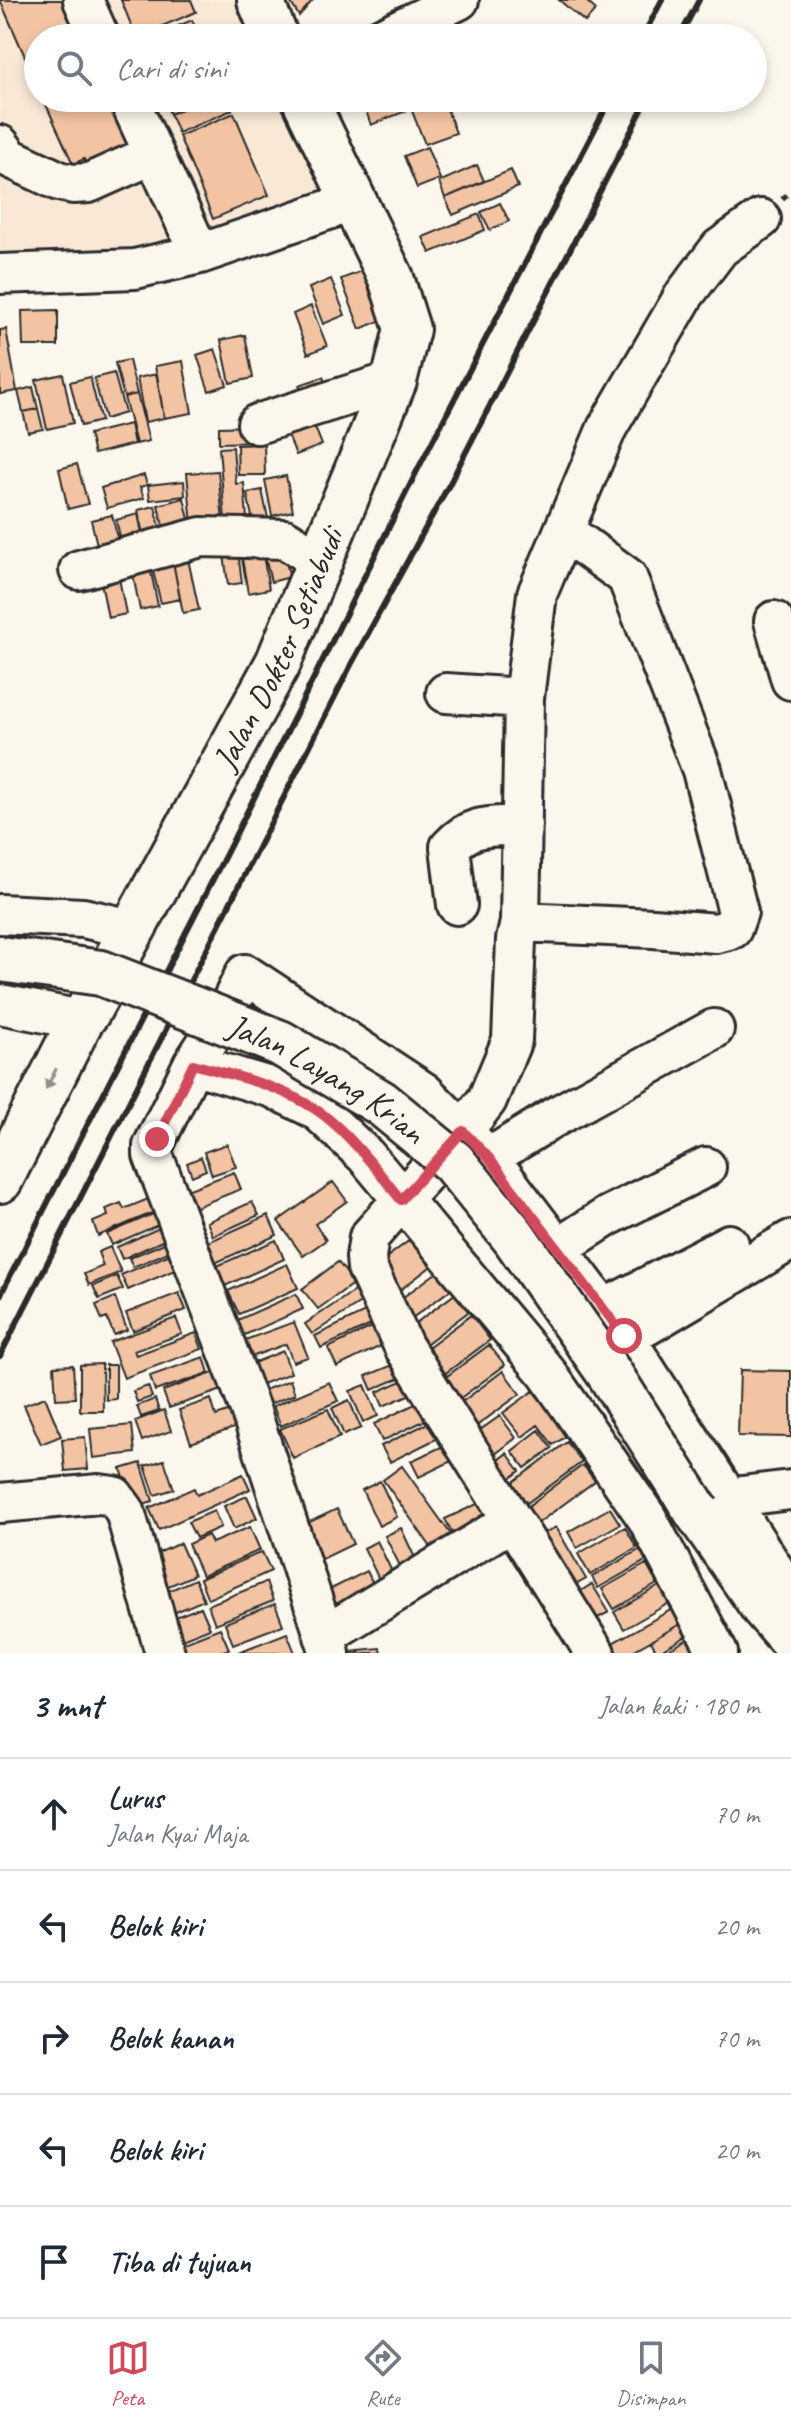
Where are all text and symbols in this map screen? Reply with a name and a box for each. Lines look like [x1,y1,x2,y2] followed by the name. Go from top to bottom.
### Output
[24,24,767,112] search box
[52,46,96,90] icon: search
[116,49,227,87] text: Cari di sini
[202,518,355,779] street label: Jalan Dokter Setiabudi
[220,1003,436,1154] street label: Jalan Layang Krian
[44,1068,57,1091] one-way arrow
[139,1121,175,1157] route end
[606,1318,642,1354] route start
[32,1684,102,1727] text: 3 mnt
[599,1689,759,1722] text: Jalan kaki · 180 m
[108,1779,163,1817] text: Lurus
[32,1792,76,1836] icon: ahead
[715,1798,759,1831] text: 70 m
[108,1817,247,1850] text: Jalan Kyai Maja
[32,1904,76,1948] icon: left
[108,1907,203,1945] text: Belok kiri
[715,1910,759,1943] text: 20 m
[32,2016,76,2060] icon: right
[108,2019,233,2057] text: Belok kanan
[715,2022,759,2055] text: 70 m
[32,2128,76,2172] icon: left
[108,2131,203,2169] text: Belok kiri
[715,2134,759,2167] text: 20 m
[32,2240,76,2284] icon: arrive
[108,2243,251,2281] text: Tiba di tujuan
[106,2336,150,2412] tab: Peta
[361,2336,405,2412] tab: Rute
[616,2336,685,2412] tab: Disimpan

